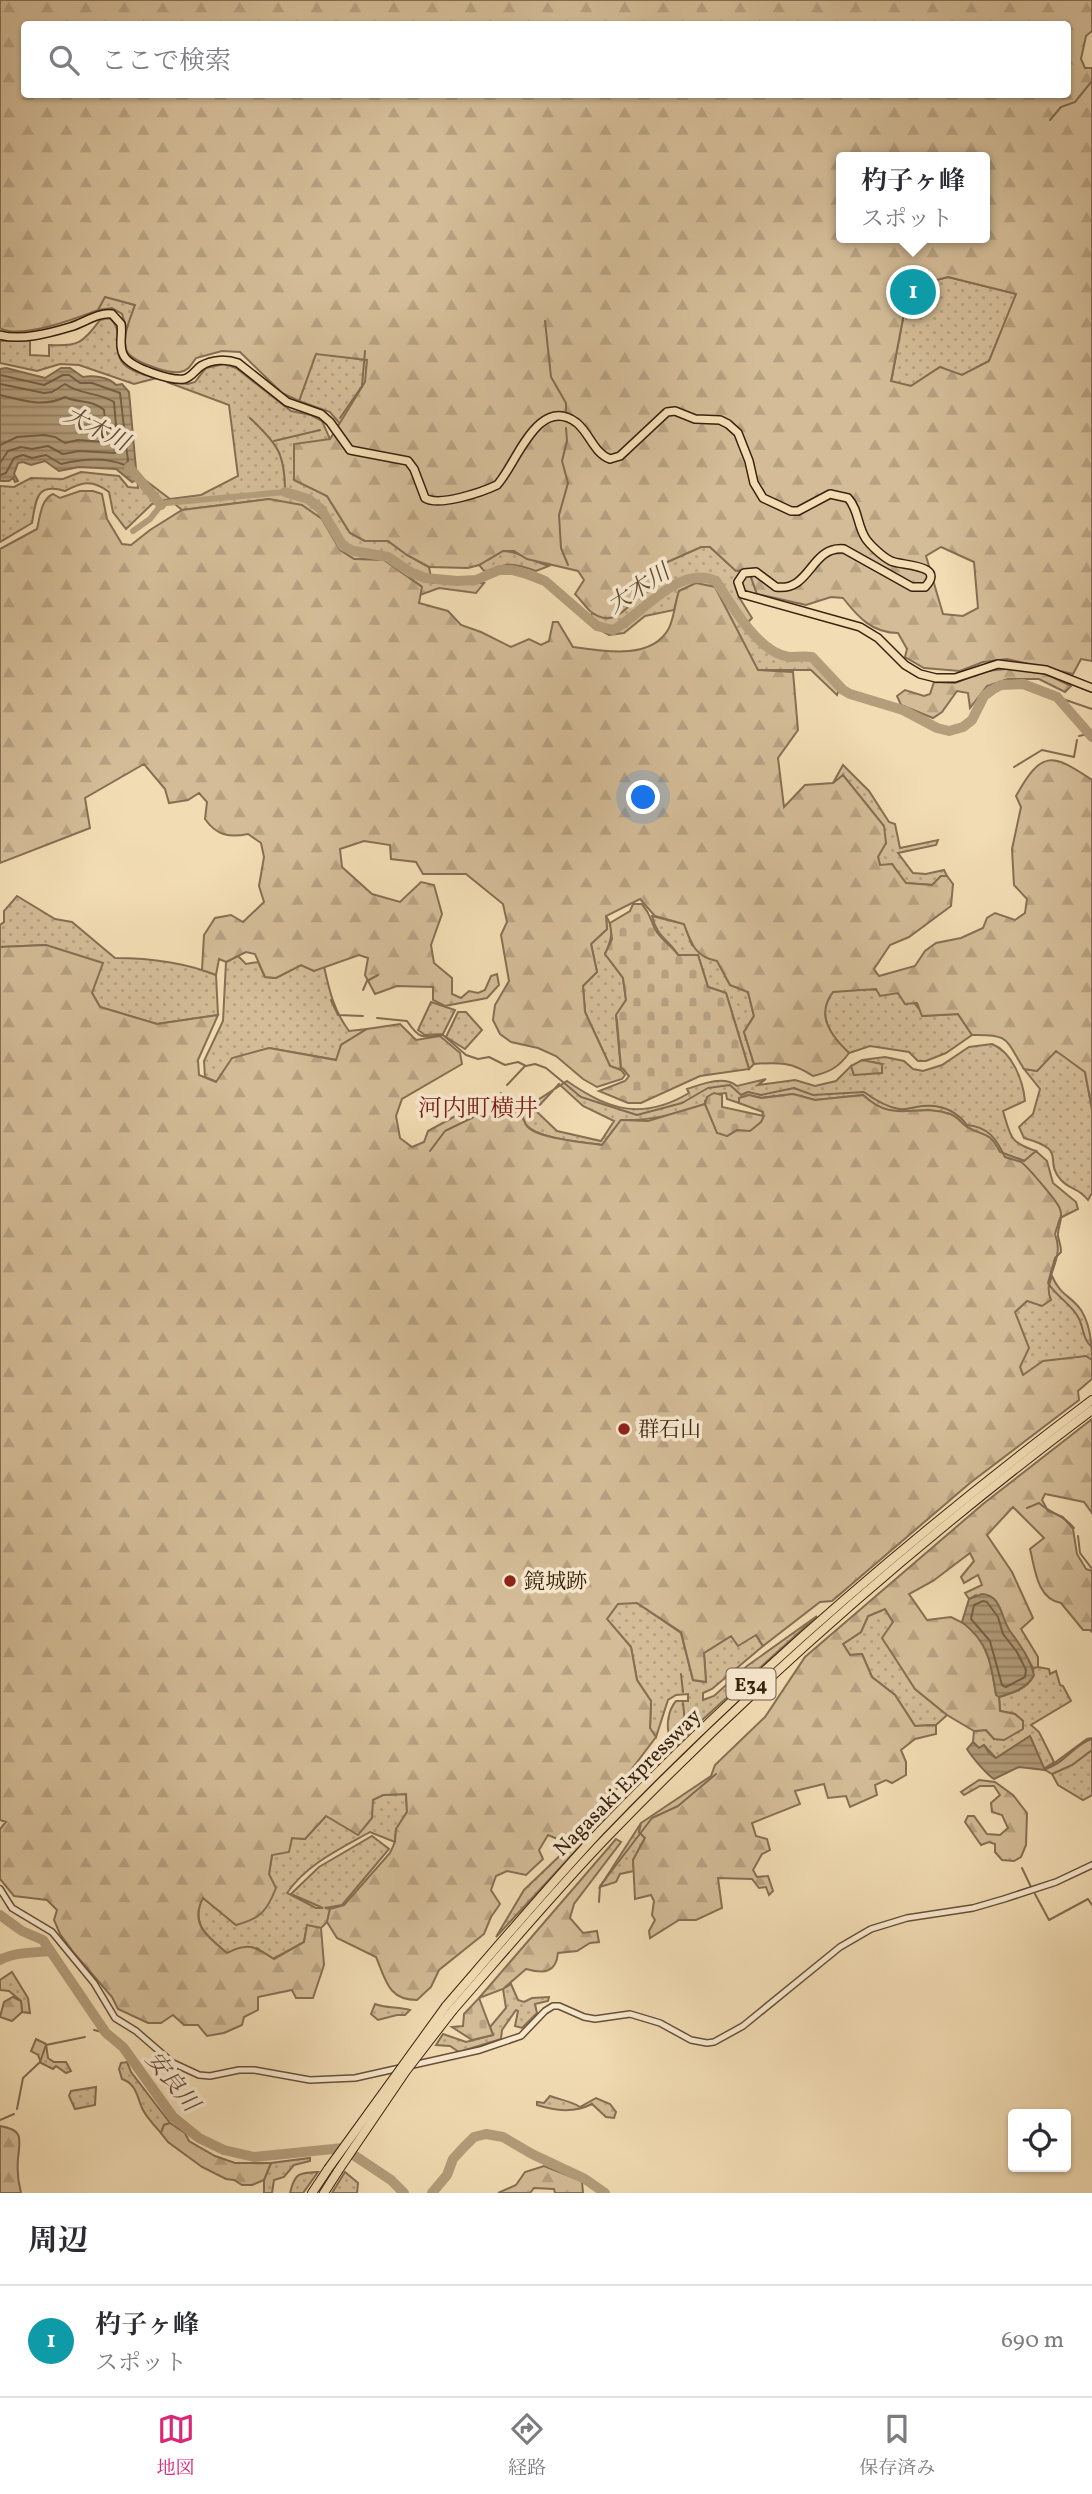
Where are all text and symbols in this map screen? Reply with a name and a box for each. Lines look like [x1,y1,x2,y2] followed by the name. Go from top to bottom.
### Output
[21,21,1071,98] search box
[45,41,83,79] icon: search
[101,44,231,80] text: ここで検索
[836,152,990,243] popup
[861,164,965,200] text: 杓子ヶ峰
[861,204,953,236] text: スポット
[890,266,936,318] pin: 1
[58,400,137,461] water label: 大木川
[601,556,679,622] water label: 大木川
[626,780,660,814] your location
[418,1093,538,1127] district label: 河内町横井
[638,1416,701,1445] place label: 群石山
[616,1421,632,1437] marker: 群石山
[524,1568,587,1597] place label: 鏡城跡
[502,1573,518,1589] marker: 鏡城跡
[726,1668,776,1700] road number: E34
[548,1702,709,1863] street label: Nagasaki Expressway
[137,2045,207,2121] water label: 安良川
[1008,2109,1071,2172] map controls
[1008,2109,1071,2172] button: locate
[28,2221,88,2263] text: 周辺
[95,2308,199,2344] text: 杓子ヶ峰
[46,2325,56,2357] text: 1
[1001,2325,1064,2357] text: 690 m
[95,2348,187,2380] text: スポット
[157,2410,195,2482] tab: 地図
[508,2410,546,2482] tab: 経路
[859,2410,935,2482] tab: 保存済み

